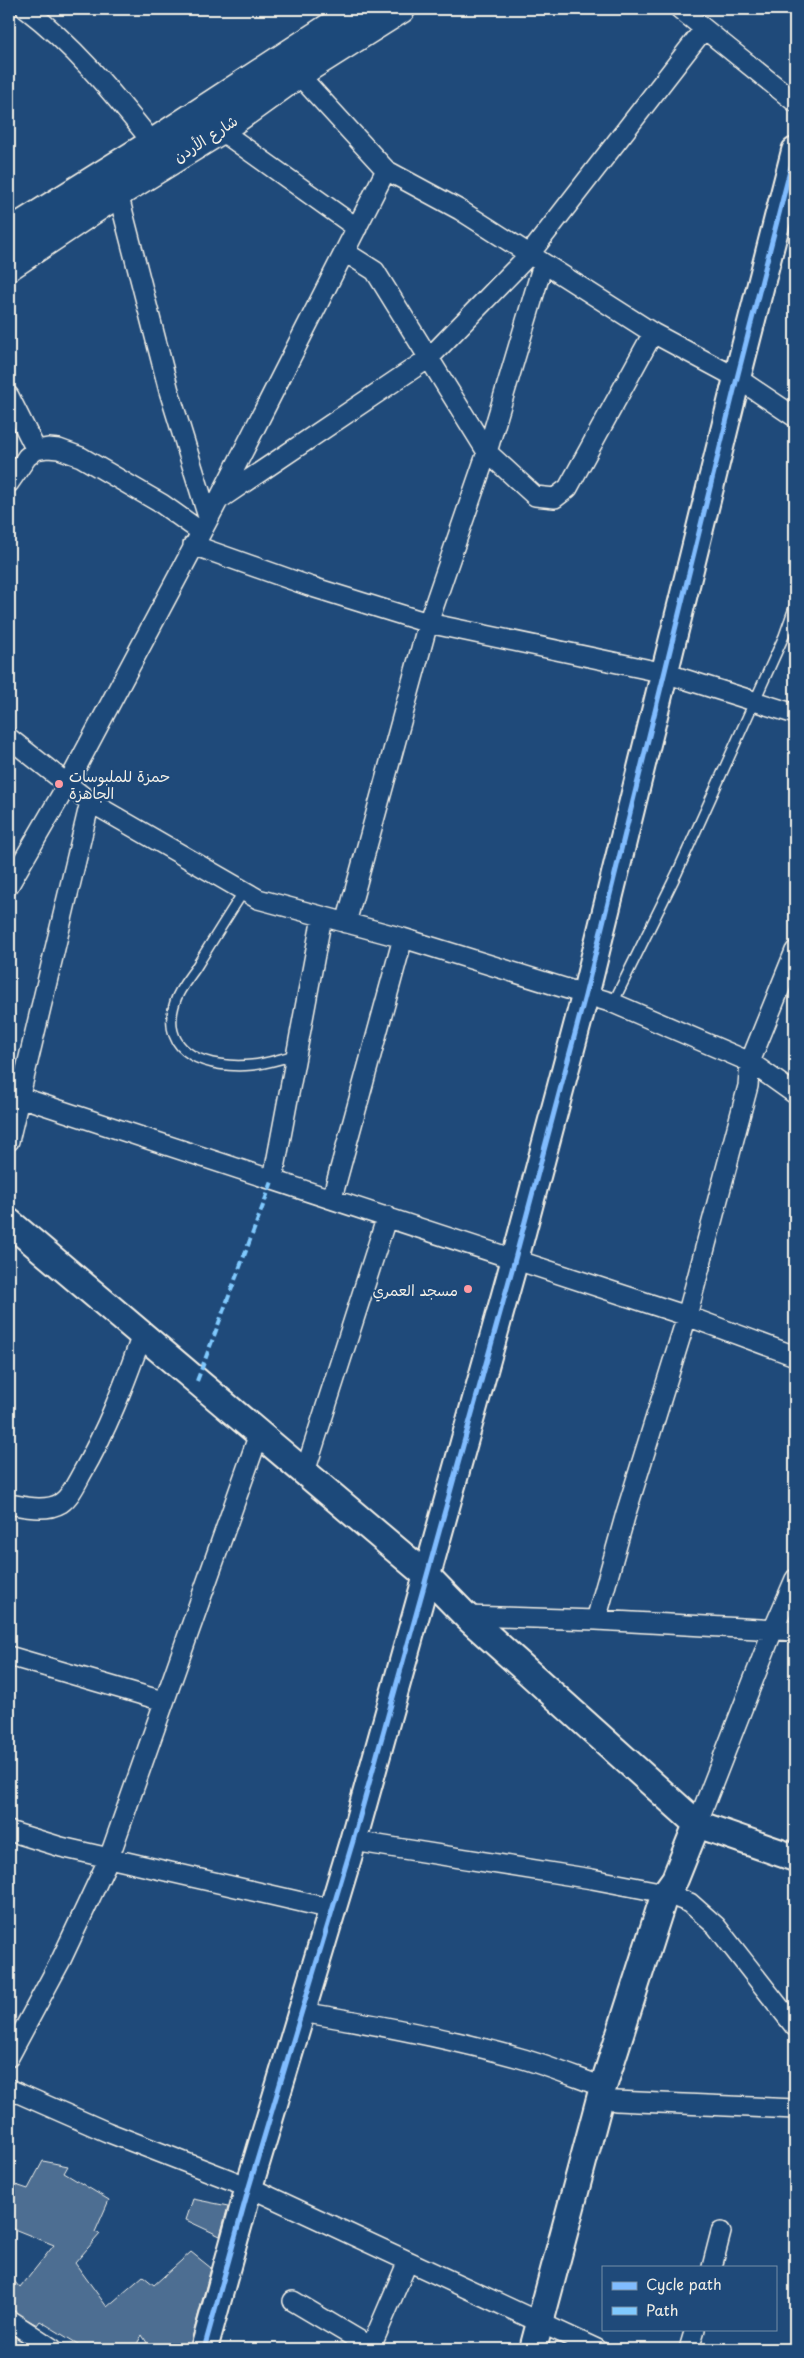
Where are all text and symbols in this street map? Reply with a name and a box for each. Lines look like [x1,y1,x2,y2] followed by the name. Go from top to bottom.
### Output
[168,109,242,167] street label: شارع الأردن
[69,764,170,804] place label: حمزة للملبوسات الجاهزة
[53,778,65,790] marker: حمزة للملبوسات الجاهزة
[373,1278,458,1302] place label: مسجد العمري
[462,1283,474,1295] marker: مسجد العمري
[602,2266,776,2330] legend
[646,2272,722,2295] text: Cycle path
[646,2298,678,2321] text: Path

